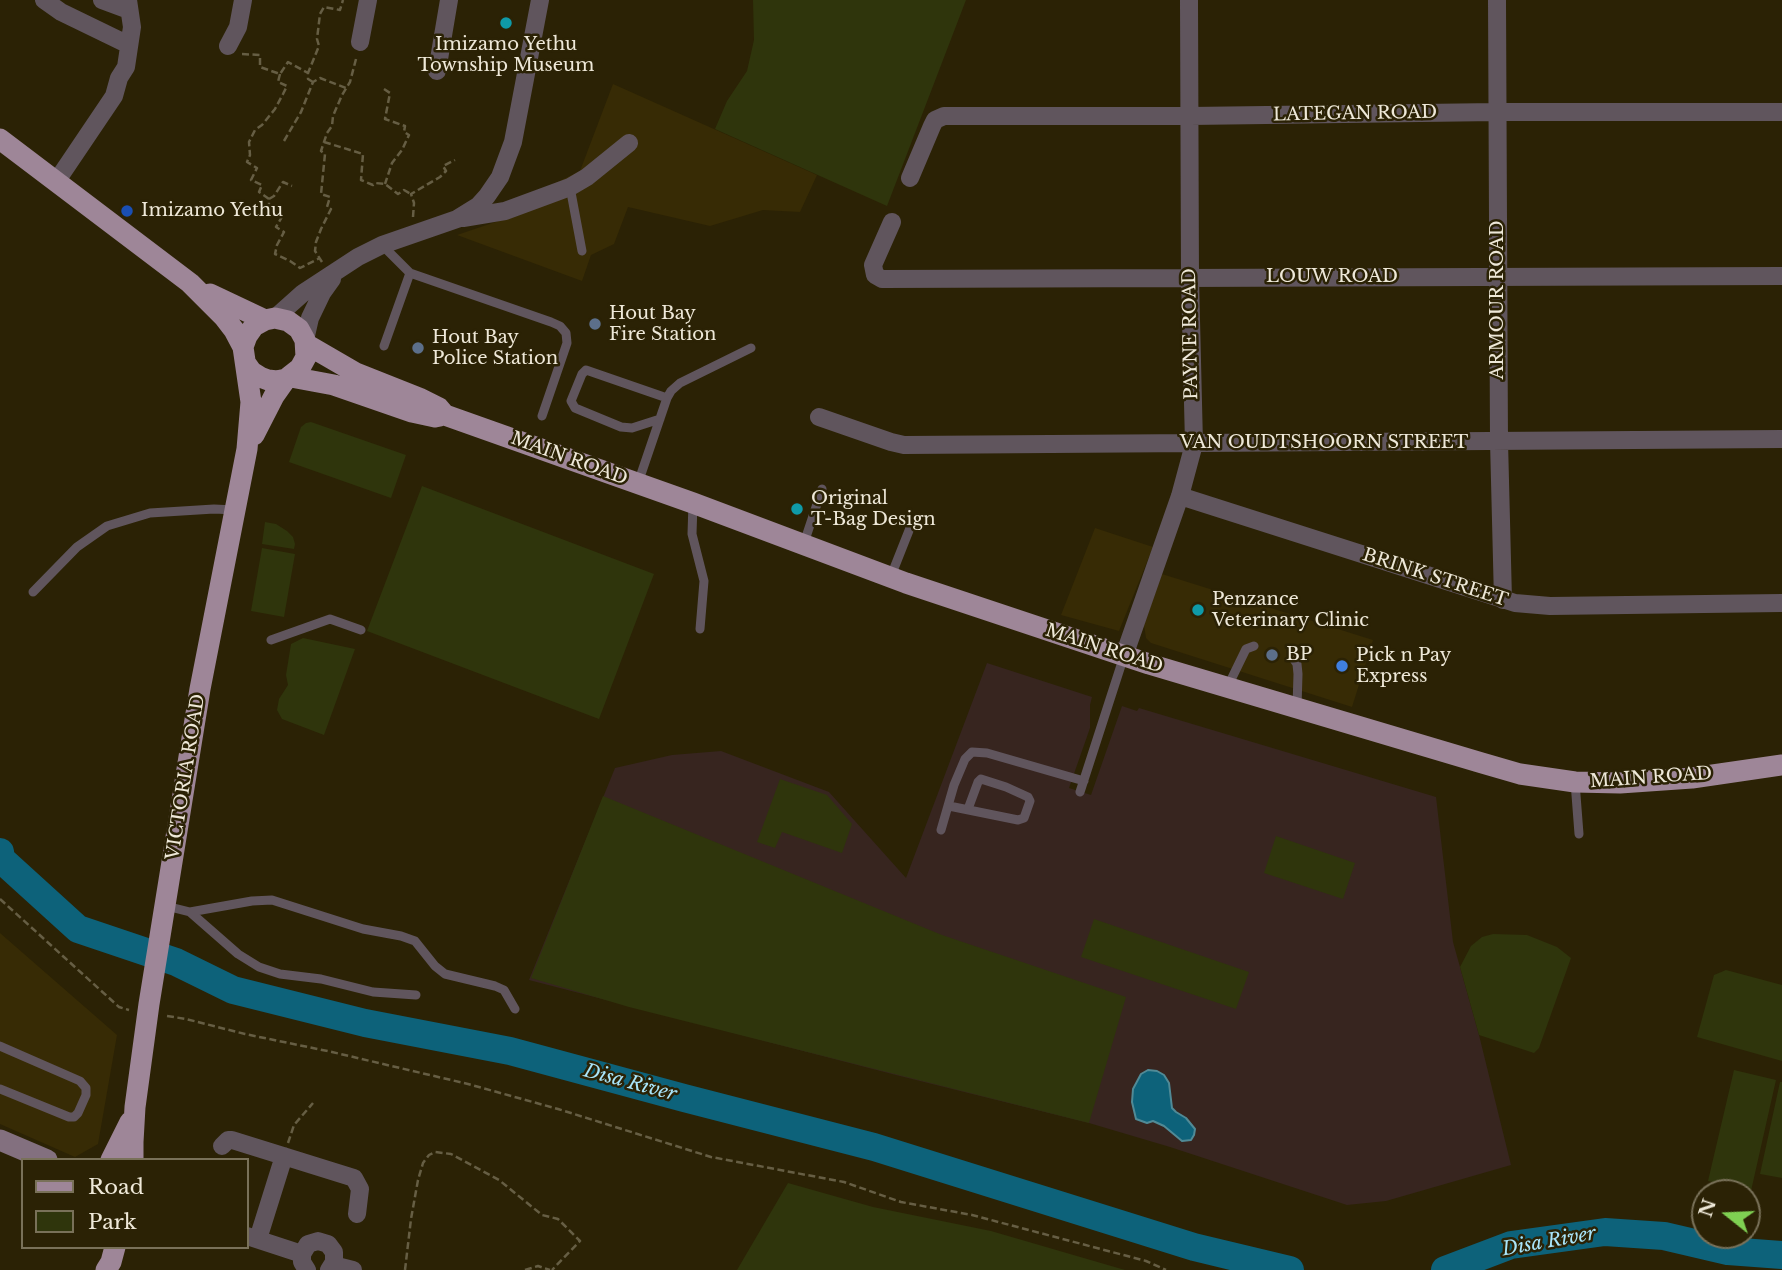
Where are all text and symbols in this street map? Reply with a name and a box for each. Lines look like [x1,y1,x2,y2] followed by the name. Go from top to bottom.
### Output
[498,15,514,31] marker: Imizamo Yethu Township Museum
[418,34,594,76] place label: Imizamo Yethu Township Museum
[1273,102,1437,126] street label: LATEGAN ROAD
[141,200,283,222] place label: Imizamo Yethu
[119,203,135,219] marker: Imizamo Yethu
[1487,220,1509,380] street label: ARMOUR ROAD
[1266,266,1398,288] street label: LOUW ROAD
[1179,268,1203,400] street label: PAYNE ROAD
[609,303,716,346] place label: Hout Bay Fire Station
[587,316,603,332] marker: Hout Bay Fire Station
[432,327,558,370] place label: Hout Bay Police Station
[410,340,426,356] marker: Hout Bay Police Station
[508,428,630,490] street label: MAIN ROAD
[1180,432,1468,454] street label: VAN OUDTSHOORN STREET
[811,488,936,530] place label: Original T-Bag Design
[789,501,805,517] marker: Original T-Bag Design
[1360,544,1510,612] street label: BRINK STREET
[1212,589,1369,632] place label: Penzance Veterinary Clinic
[1190,602,1206,618] marker: Penzance Veterinary Clinic
[1042,620,1166,678] street label: MAIN ROAD
[1286,644,1312,666] place label: BP
[1356,645,1451,688] place label: Pick n Pay Express
[1264,647,1280,663] marker: BP
[1334,658,1350,674] marker: Pick n Pay Express
[162,692,210,862] street label: VICTORIA ROAD
[1589,763,1713,793] street label: MAIN ROAD
[581,1060,679,1106] water label: Disa River
[21,1158,248,1249] legend
[88,1174,144,1200] text: Road
[1691,1179,1761,1249] north arrow
[1694,1196,1721,1220] text: N
[88,1209,137,1235] text: Park
[1500,1223,1598,1261] water label: Disa River

